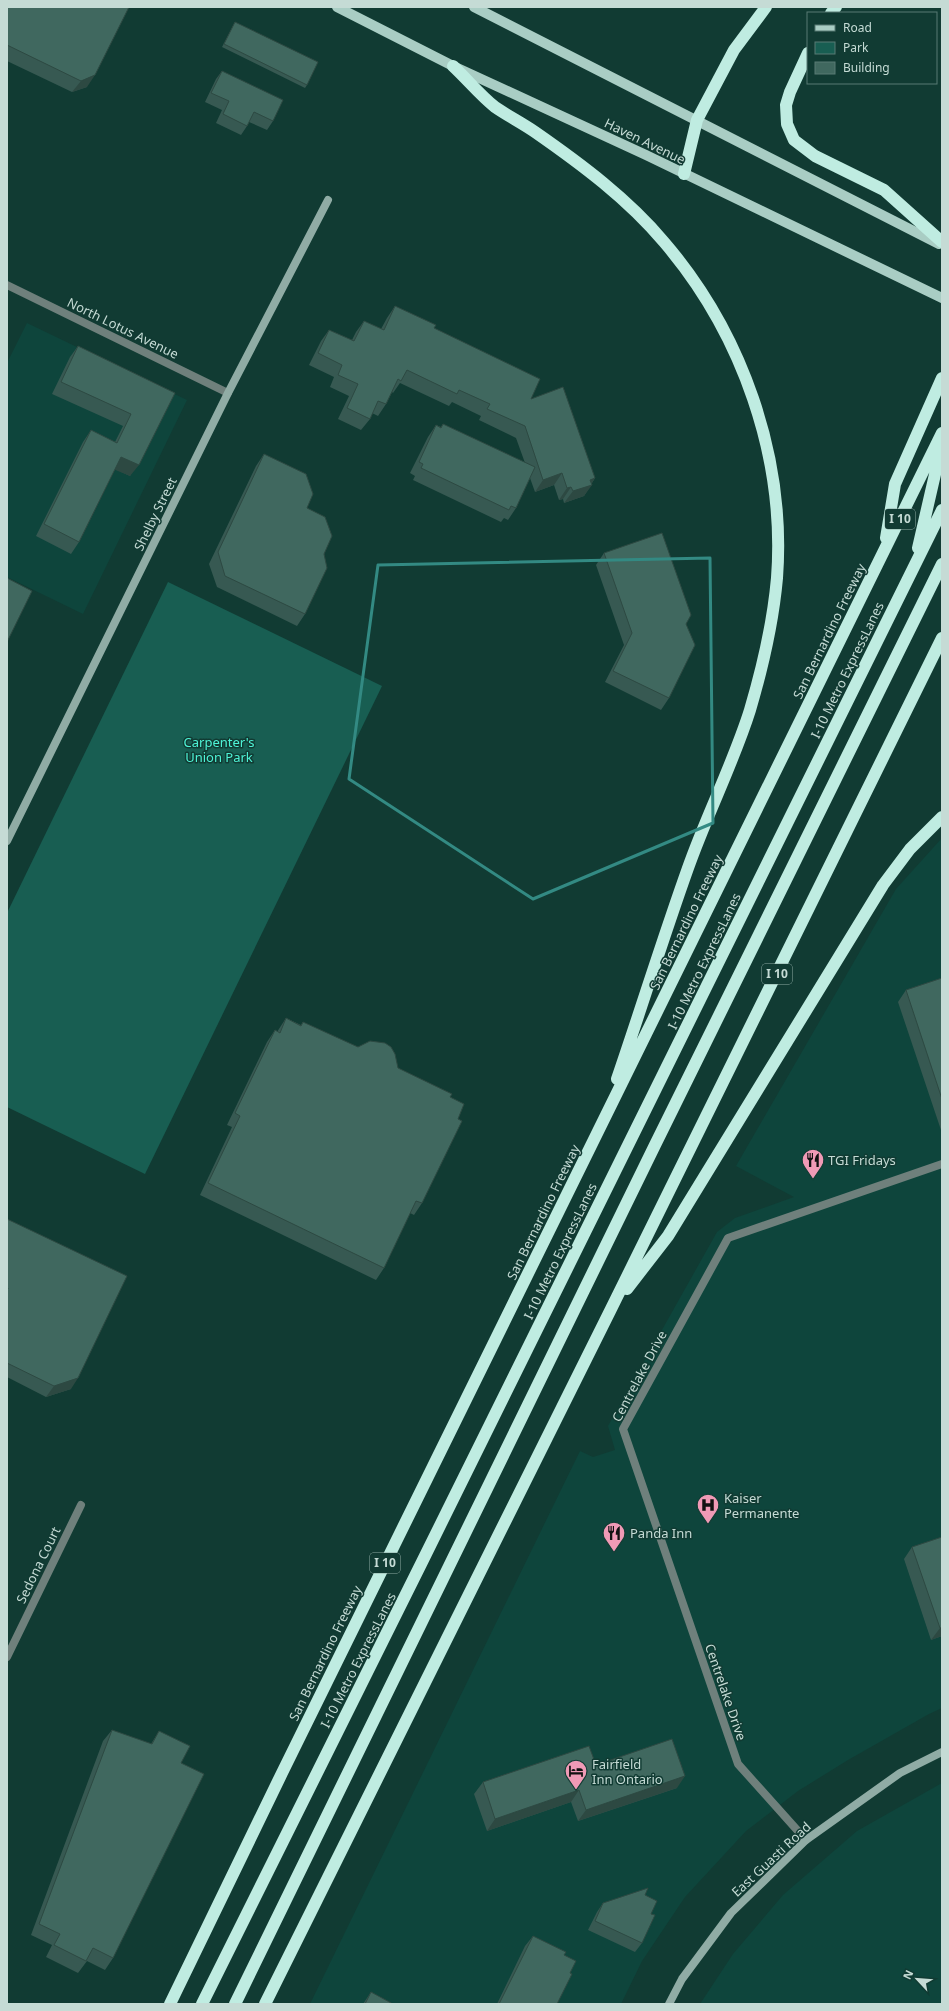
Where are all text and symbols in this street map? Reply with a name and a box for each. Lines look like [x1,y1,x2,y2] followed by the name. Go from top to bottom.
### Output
[807,12,937,84] legend
[843,19,872,36] text: Road
[843,39,869,56] text: Park
[843,59,890,76] text: Building
[602,114,688,168] street label: Haven Avenue
[64,293,182,363] street label: North Lotus Avenue
[129,474,181,554] street label: Shelby Street
[885,509,915,529] road number: I 10
[788,560,870,702] street label: San Bernardino Freeway
[806,599,888,741] street label: I-10 Metro ExpressLanes
[184,733,254,766] park label: Carpenter's Union Park
[645,851,727,993] street label: San Bernardino Freeway
[663,890,745,1032] street label: I-10 Metro ExpressLanes
[762,964,792,984] road number: I 10
[502,1141,584,1283] street label: San Bernardino Freeway
[800,1147,826,1180] restaurant icon: TGI Fridays
[828,1151,896,1169] place label: TGI Fridays
[519,1180,601,1322] street label: I-10 Metro ExpressLanes
[607,1327,671,1425] street label: Centrelake Drive
[724,1489,799,1522] place label: Kaiser Permanente
[695,1492,721,1525] hospital icon: Kaiser Permanente
[601,1520,627,1553] restaurant icon: Panda Inn
[12,1523,64,1606] street label: Sedona Court
[630,1524,692,1542] place label: Panda Inn
[370,1553,400,1573] road number: I 10
[284,1582,366,1724] street label: San Bernardino Freeway
[316,1589,400,1731] street label: I-10 Metro ExpressLanes
[701,1641,751,1743] street label: Centrelake Drive
[592,1755,663,1788] place label: Fairfield Inn Ontario
[563,1758,589,1791] hotel icon: Fairfield Inn Ontario
[727,1817,815,1901] street label: East Guasti Road
[897,1959,937,1999] north arrow
[899,1967,916,1982] text: N

